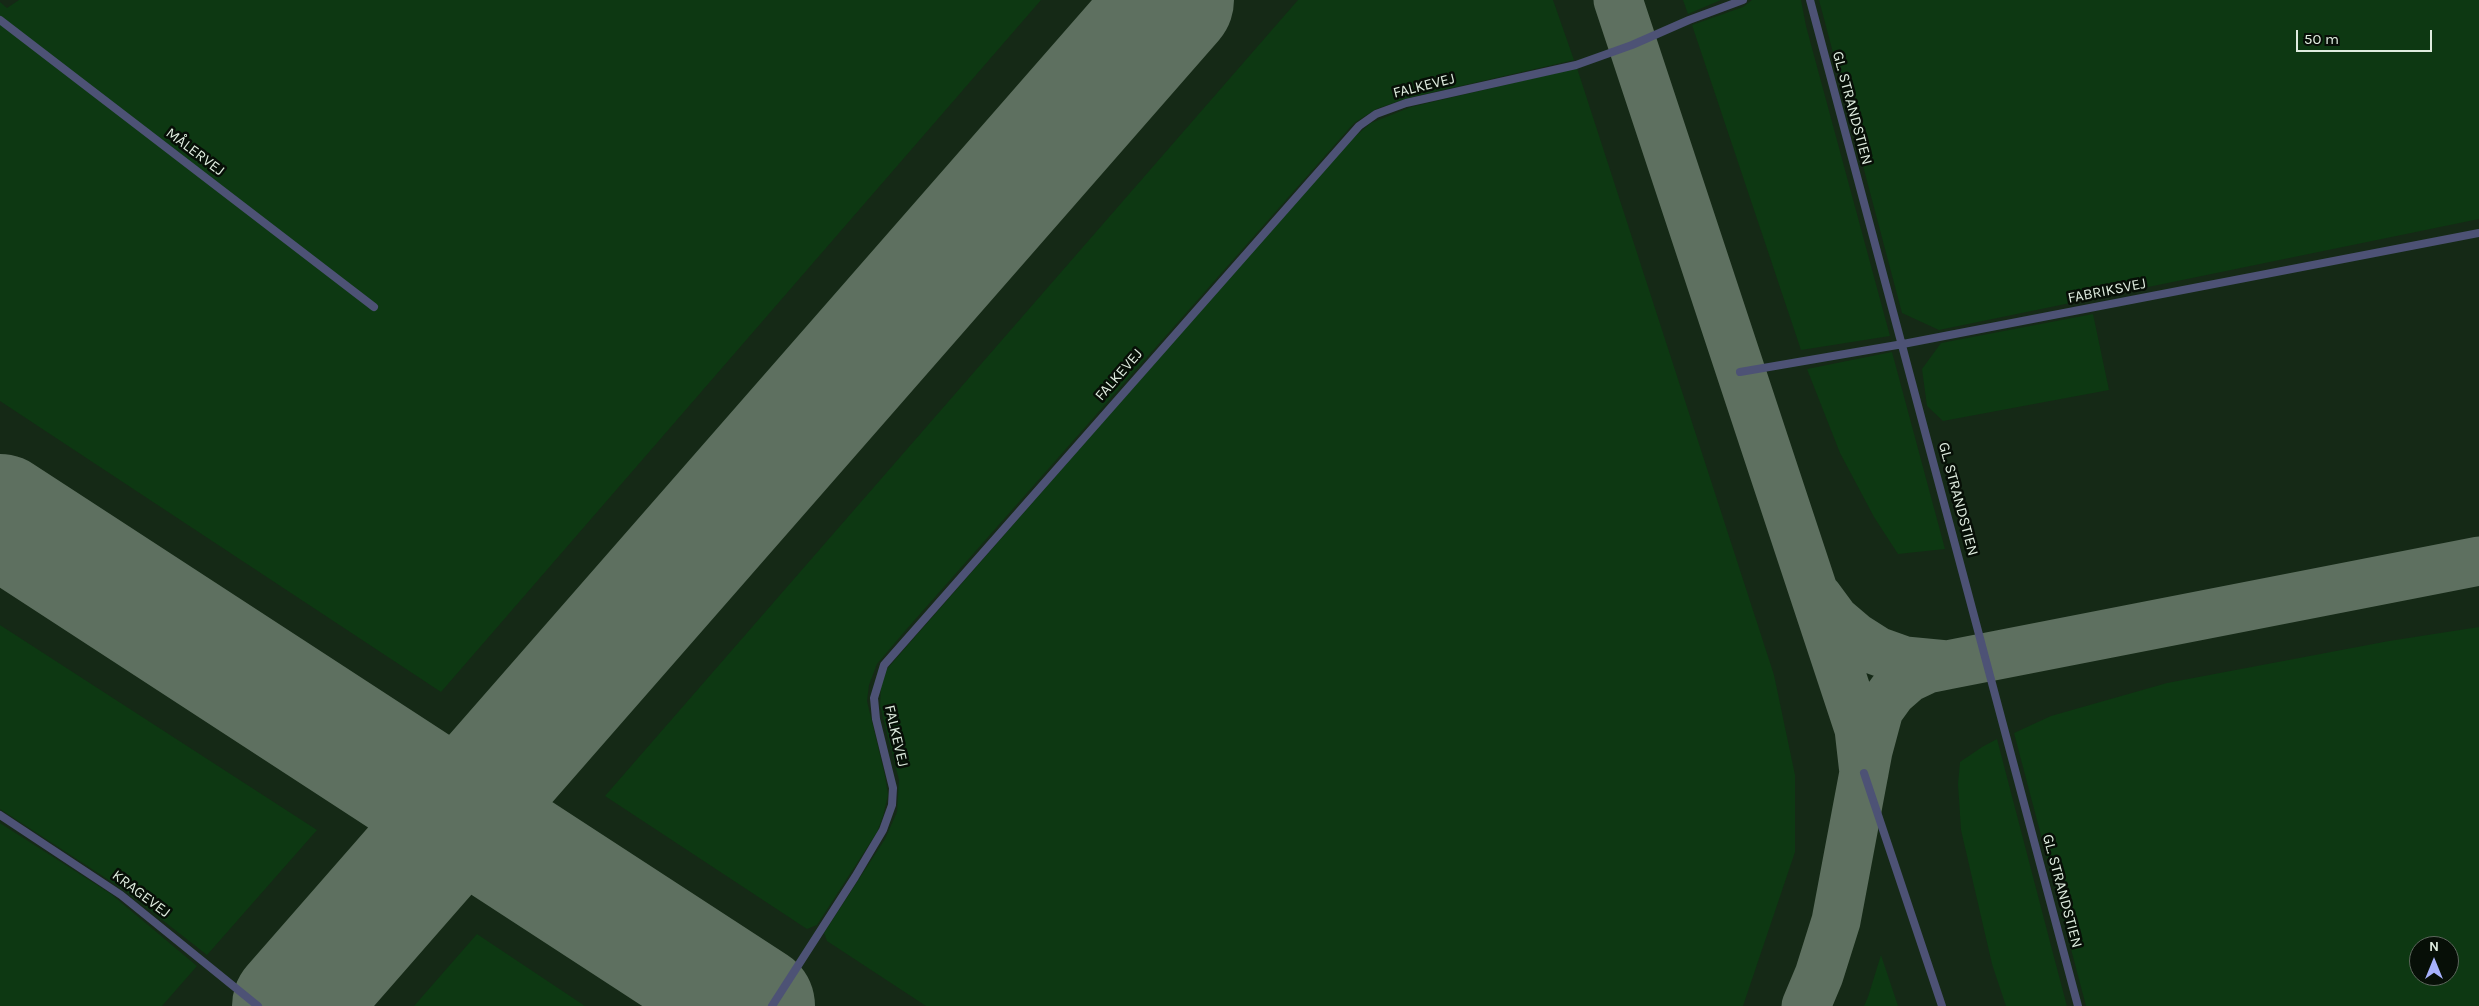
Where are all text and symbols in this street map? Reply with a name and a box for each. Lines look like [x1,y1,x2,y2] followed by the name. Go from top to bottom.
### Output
[2299,20,2435,52] scale bar
[2304,30,2339,48] text: 50 m
[1828,49,1876,167] street label: GL. STRANDSTIEN
[1391,70,1457,102] street label: FALKEVEJ
[162,124,228,180] street label: MÅLERVEJ
[2066,275,2148,307] street label: FABRIKSVEJ
[1092,345,1146,405] street label: FALKEVEJ
[1934,440,1982,558] street label: GL. STRANDSTIEN
[880,703,912,769] street label: FALKEVEJ
[2038,832,2086,950] street label: GL. STRANDSTIEN
[108,866,174,922] street label: KRAGEVEJ
[2409,936,2459,986] north arrow
[2429,938,2439,955] text: N

